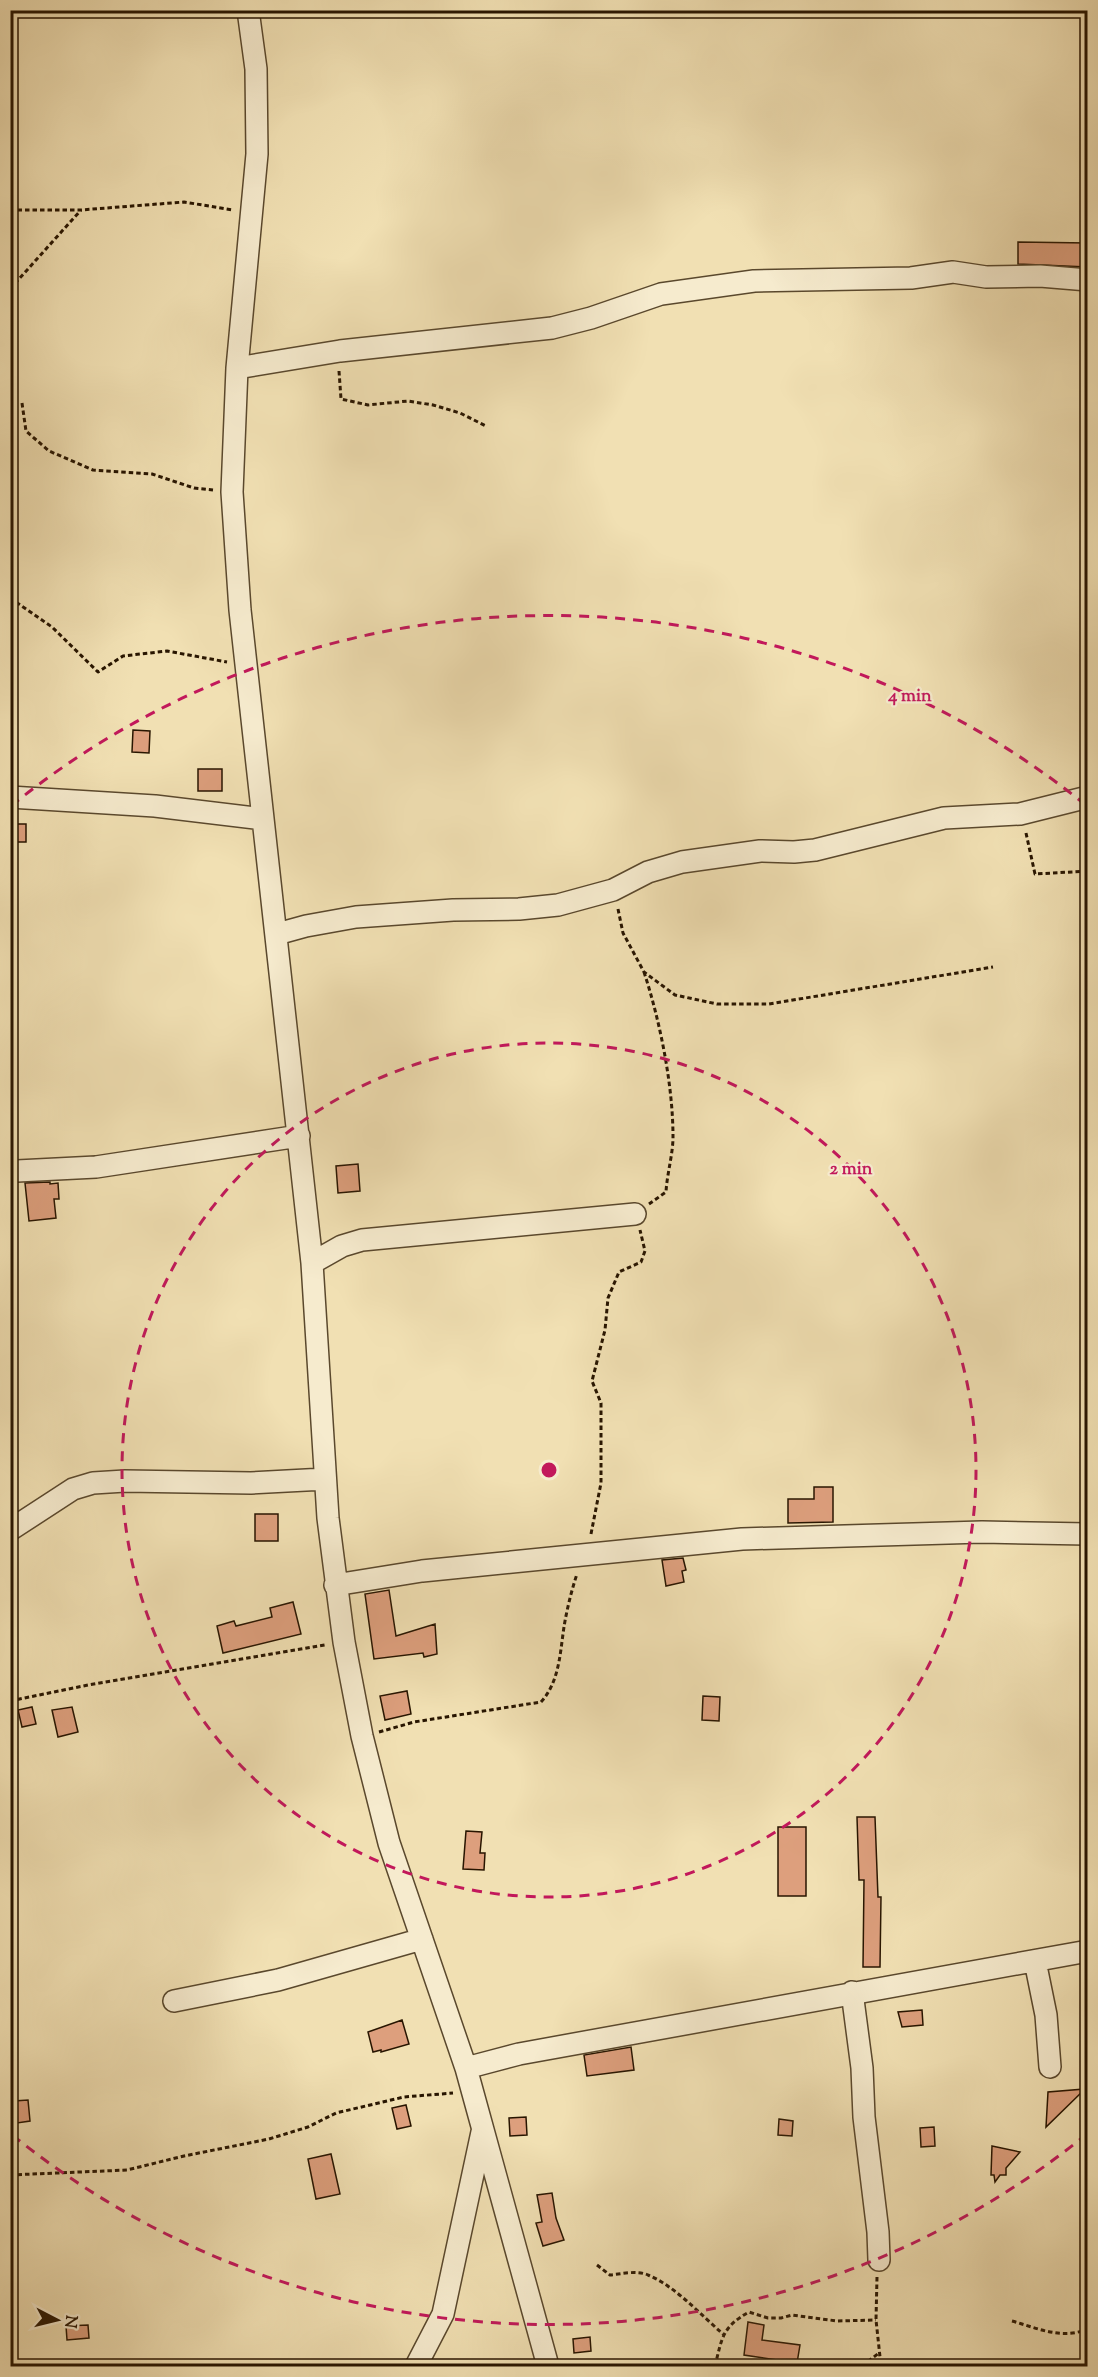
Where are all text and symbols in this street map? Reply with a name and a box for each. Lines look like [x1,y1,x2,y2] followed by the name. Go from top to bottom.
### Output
[887,684,932,710] text: 4 min
[830,1157,873,1183] text: 2 min
[539,1460,559,1480] centre of rings
[27,2290,87,2350] north arrow
[57,2314,82,2329] text: N

